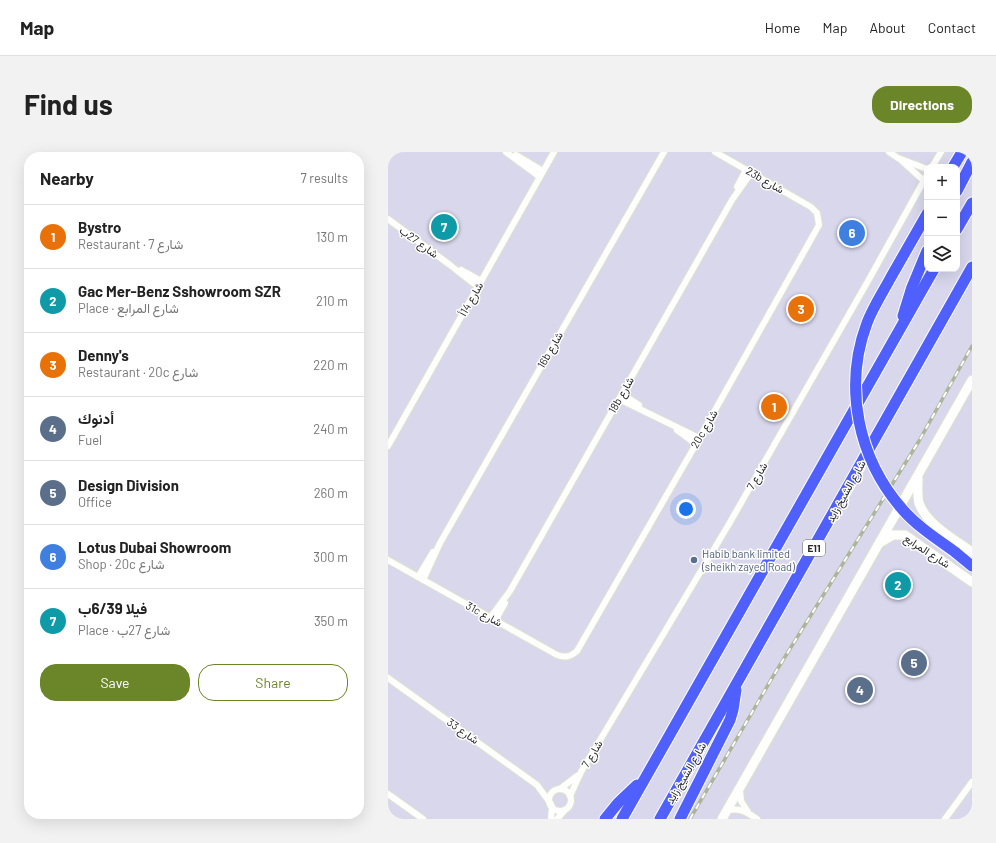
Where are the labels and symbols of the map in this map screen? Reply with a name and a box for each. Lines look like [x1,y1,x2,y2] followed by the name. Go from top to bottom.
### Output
[743,163,787,198] street label: 23b شارع
[431,212,457,242] pin: 7
[839,218,865,248] pin: 6
[396,223,442,262] street label: شارع 27ب
[456,279,487,319] street label: شارع 14أ
[788,294,814,324] pin: 3
[534,329,567,371] street label: 16b شارع
[605,374,638,416] street label: 18b شارع
[761,392,787,422] pin: 1
[687,407,722,451] street label: 20c شارع
[823,457,870,525] street label: شارع الشيخ زايد
[744,459,771,493] street label: شارع 7
[676,499,696,519] your location
[901,531,953,572] street label: شارع المرابع
[803,540,825,556] road number: E11
[701,547,795,573] place label: Habib bank limited (sheikh zayed Road)
[689,555,699,565] marker: Habib bank limited (sheikh zayed Road)
[885,570,911,600] pin: 2
[463,598,505,631] street label: 31c شارع
[901,648,927,678] pin: 5
[847,675,873,705] pin: 4
[444,715,482,748] street label: شارع 33
[578,737,607,771] street label: شارع 7
[663,740,710,807] street label: شارع الشيخ زايد

